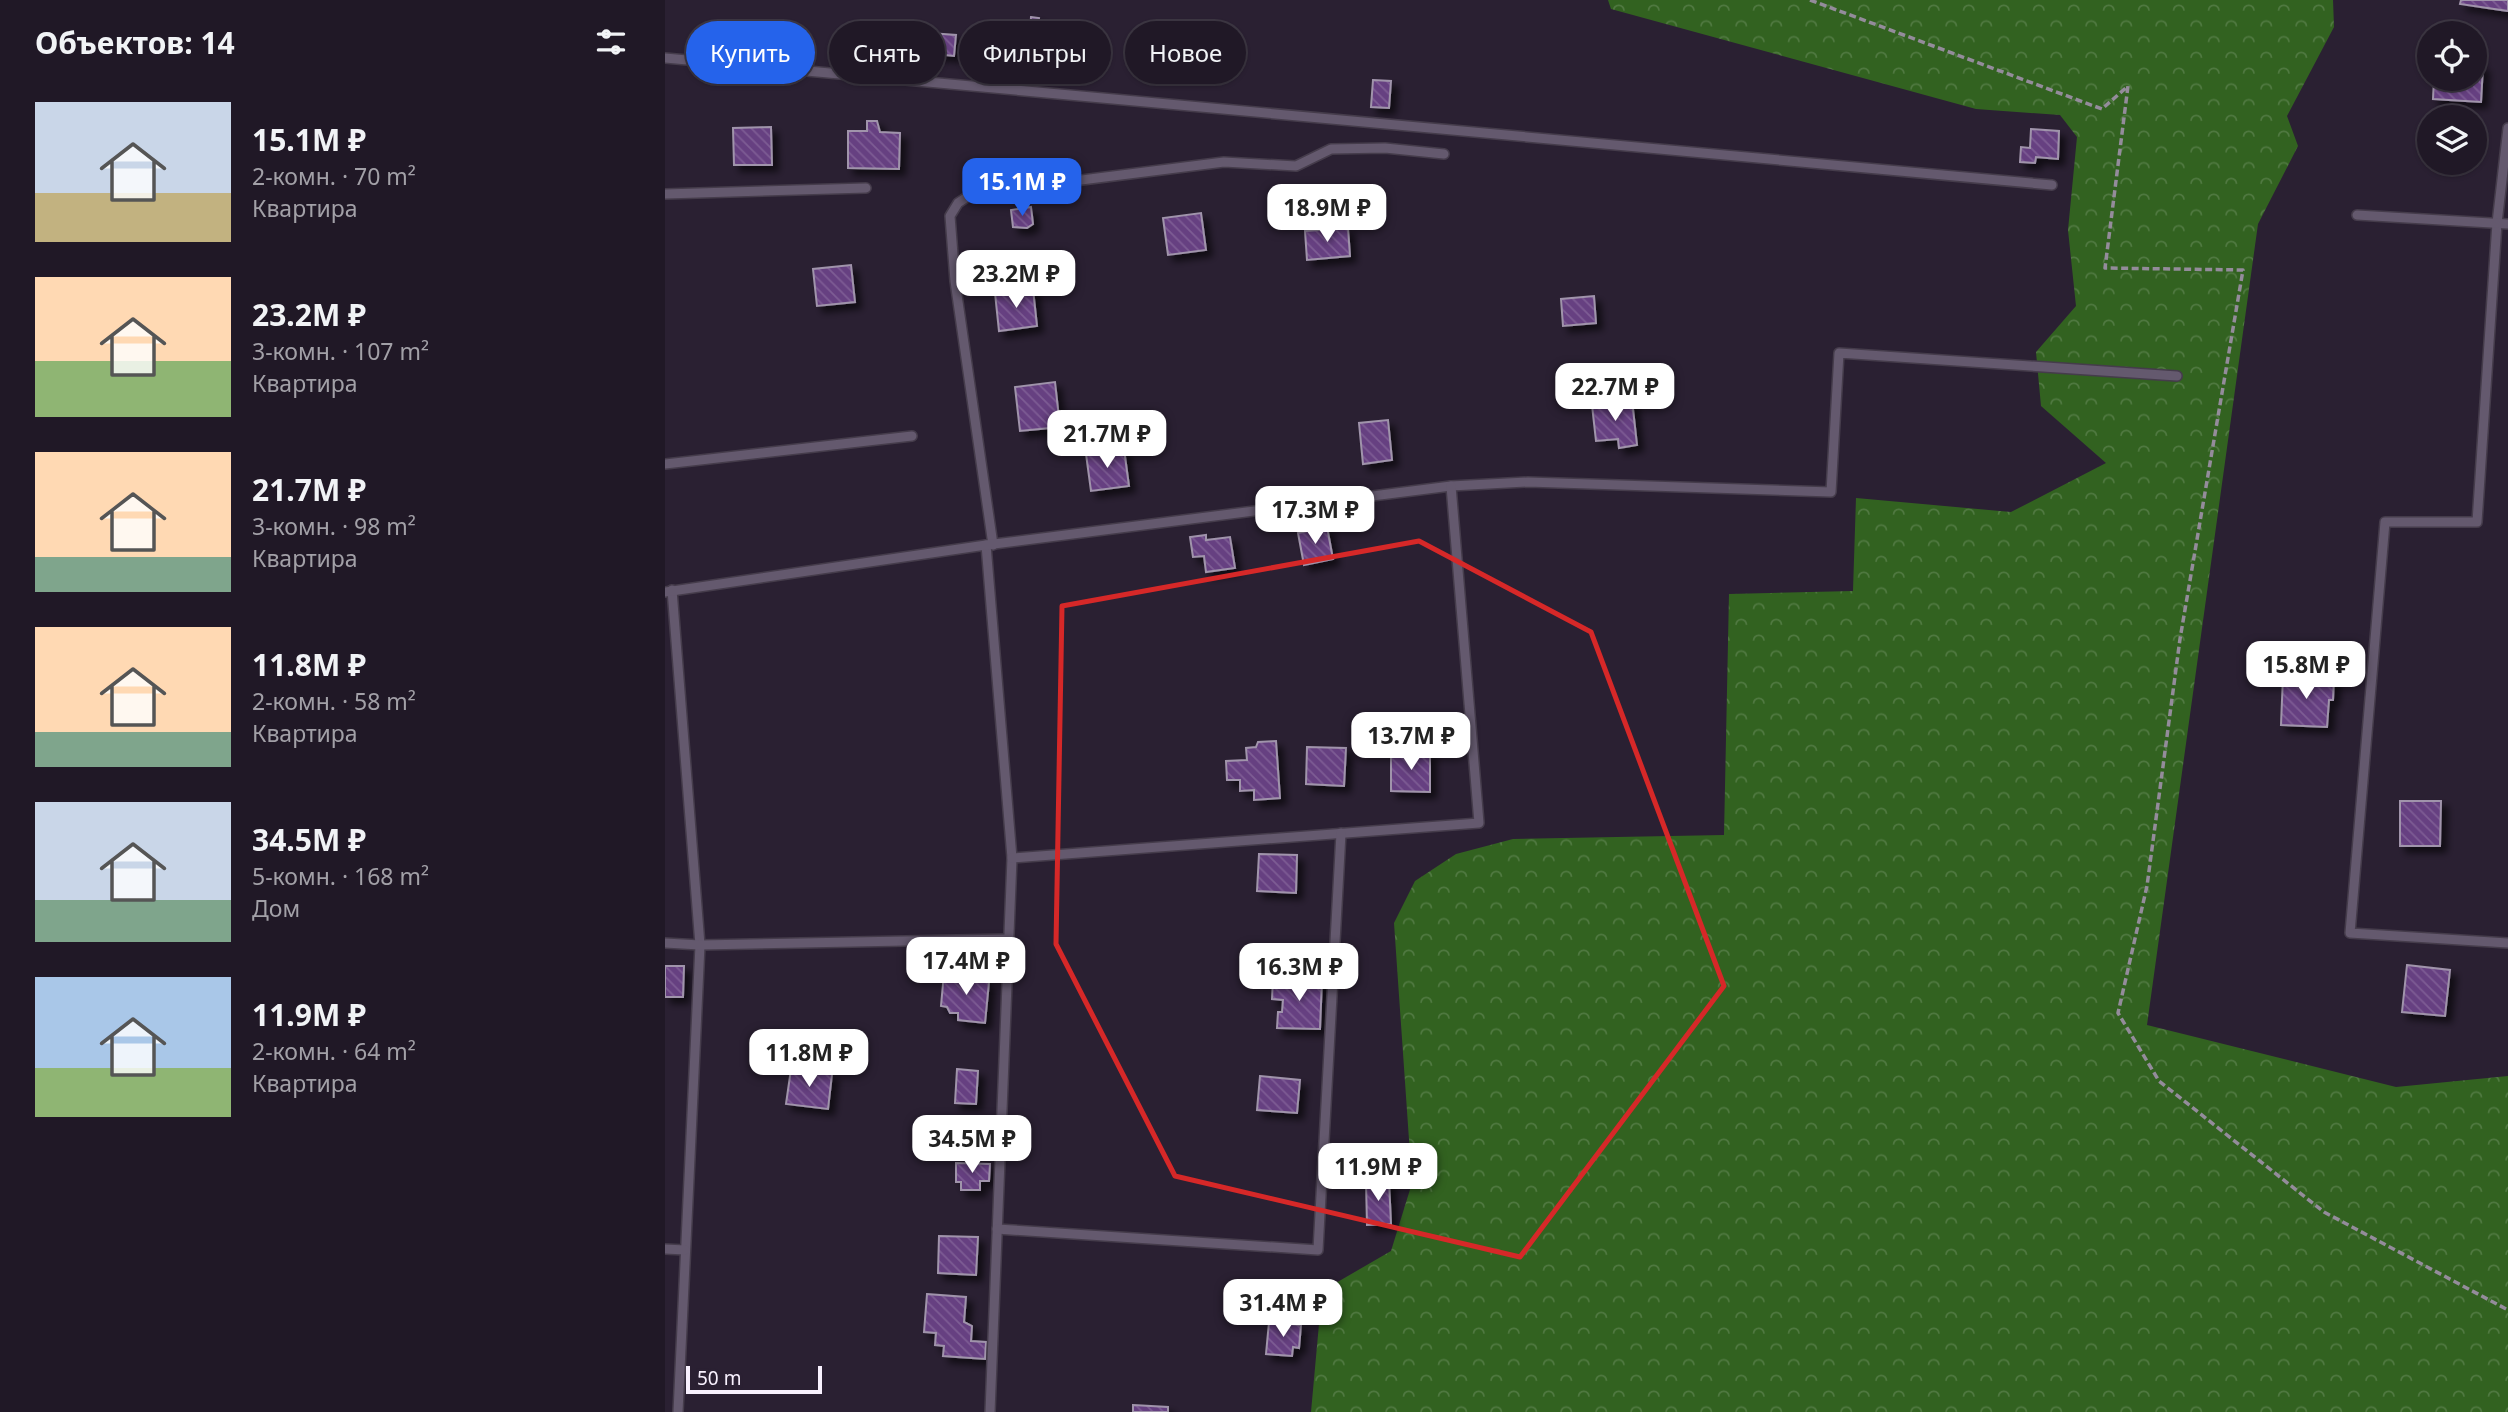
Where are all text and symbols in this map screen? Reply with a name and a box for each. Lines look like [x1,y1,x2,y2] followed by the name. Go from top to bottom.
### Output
[686,21,815,84] chip: Купить
[829,21,945,84] chip: Снять
[959,21,1111,84] chip: Фильтры
[1125,21,1246,84] chip: Новое
[2417,21,2487,175] map controls
[2417,21,2487,91] button: locate
[35,22,235,63] text: Объектов: 14
[592,23,630,61] icon: filters
[2417,105,2487,175] button: layers
[252,119,366,160] text: 15.1M ₽
[91,130,175,214] icon: home
[957,158,1087,218] pin: 15.1M ₽
[252,160,416,192] text: 2-комн. · 70 m²
[978,165,1066,197] text: 15.1M ₽
[1262,184,1392,244] pin: 18.9M ₽
[1283,191,1371,223] text: 18.9M ₽
[252,192,358,224] text: Квартира
[951,250,1081,310] pin: 23.2M ₽
[972,257,1060,289] text: 23.2M ₽
[252,294,366,335] text: 23.2M ₽
[91,305,175,389] icon: home
[252,335,429,367] text: 3-комн. · 107 m²
[1550,364,1680,423] pin: 22.7M ₽
[252,367,358,399] text: Квартира
[1571,370,1659,402] text: 22.7M ₽
[1042,410,1172,470] pin: 21.7M ₽
[1063,417,1151,449] text: 21.7M ₽
[252,469,366,510] text: 21.7M ₽
[91,480,175,564] icon: home
[1250,486,1380,546] pin: 17.3M ₽
[1271,493,1359,525] text: 17.3M ₽
[252,510,416,542] text: 3-комн. · 98 m²
[252,542,358,574] text: Квартира
[2241,642,2371,701] pin: 15.8M ₽
[252,644,366,685] text: 11.8M ₽
[2262,648,2350,680] text: 15.8M ₽
[91,655,175,739] icon: home
[252,685,416,717] text: 2-комн. · 58 m²
[1346,712,1476,772] pin: 13.7M ₽
[252,717,358,749] text: Квартира
[1367,719,1455,751] text: 13.7M ₽
[252,819,366,860] text: 34.5M ₽
[91,830,175,914] icon: home
[252,860,429,892] text: 5-комн. · 168 m²
[252,892,300,924] text: Дом
[901,937,1031,997] pin: 17.4M ₽
[922,944,1010,976] text: 17.4M ₽
[1234,944,1364,1003] pin: 16.3M ₽
[1255,950,1343,982] text: 16.3M ₽
[252,994,366,1035] text: 11.9M ₽
[91,1005,175,1089] icon: home
[744,1030,874,1089] pin: 11.8M ₽
[252,1035,416,1067] text: 2-комн. · 64 m²
[765,1036,853,1068] text: 11.8M ₽
[252,1067,358,1099] text: Квартира
[907,1116,1037,1175] pin: 34.5M ₽
[928,1122,1016,1154] text: 34.5M ₽
[1313,1144,1443,1203] pin: 11.9M ₽
[1334,1150,1422,1182] text: 11.9M ₽
[1218,1280,1348,1339] pin: 31.4M ₽
[1239,1286,1327,1318] text: 31.4M ₽
[686,1363,823,1395] scale bar
[697,1365,741,1391] text: 50 m

